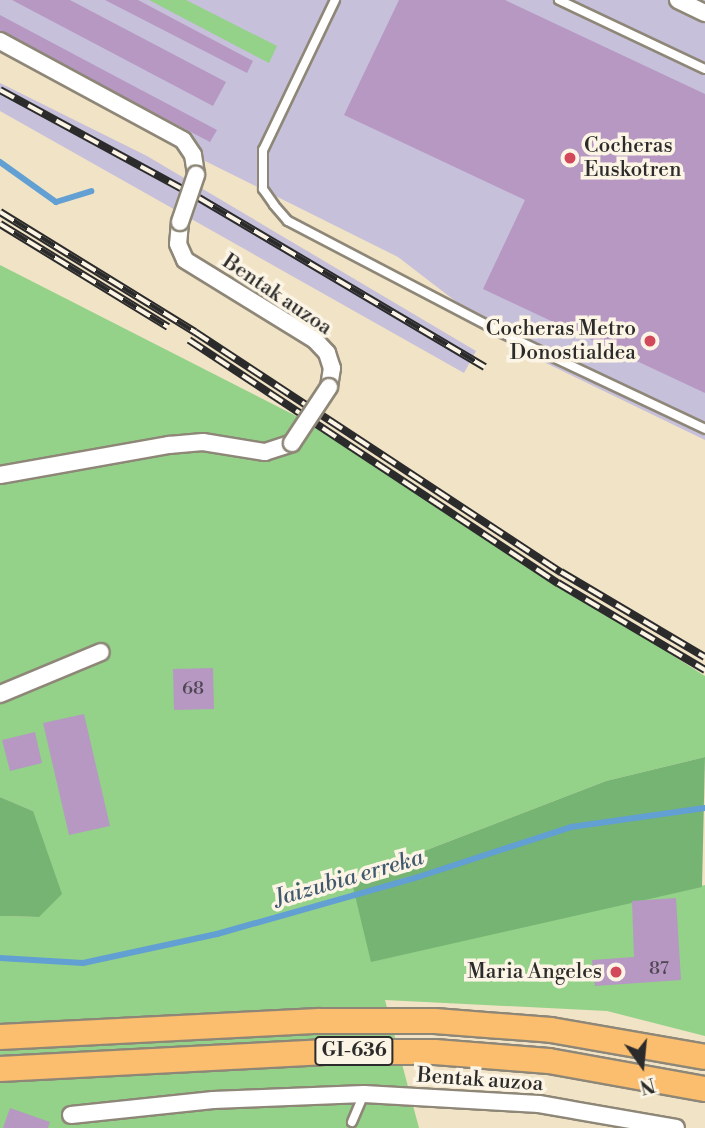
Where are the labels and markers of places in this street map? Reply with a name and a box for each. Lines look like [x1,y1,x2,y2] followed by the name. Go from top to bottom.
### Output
[584,133,681,183] place label: Cocheras Euskotren
[562,150,578,166] marker: Cocheras Euskotren
[486,316,636,366] place label: Cocheras Metro Donostialdea
[642,333,658,349] marker: Cocheras Metro Donostialdea
[467,959,602,985] place label: Maria Angeles
[608,964,624,980] marker: Maria Angeles

